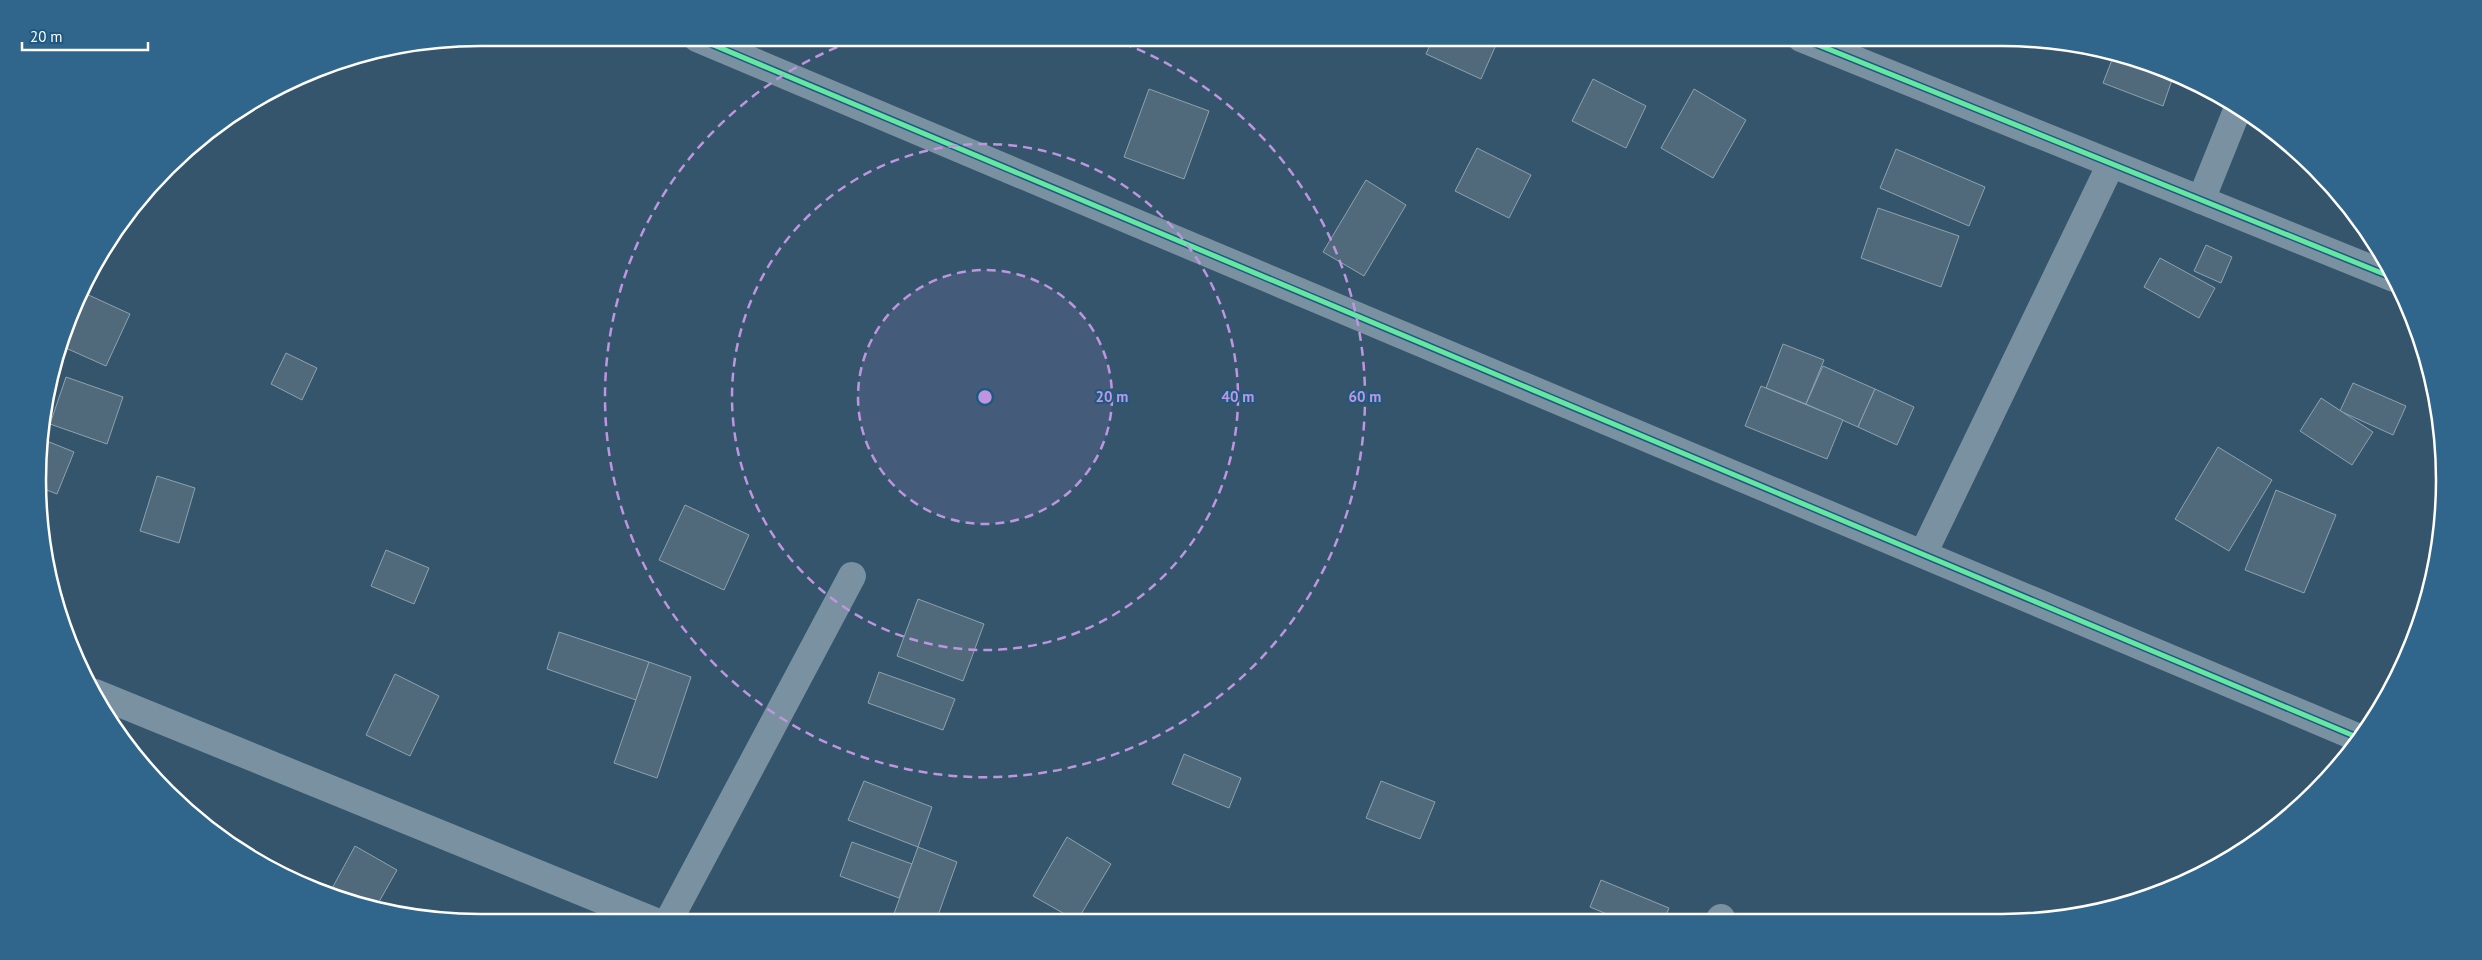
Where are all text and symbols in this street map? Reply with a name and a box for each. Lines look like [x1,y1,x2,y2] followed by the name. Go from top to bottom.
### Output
[22,20,149,52] scale bar
[30,27,63,46] text: 20 m
[1096,387,1128,406] text: 20 m
[1222,387,1254,406] text: 40 m
[1349,387,1381,406] text: 60 m
[976,388,994,406] centre of rings

